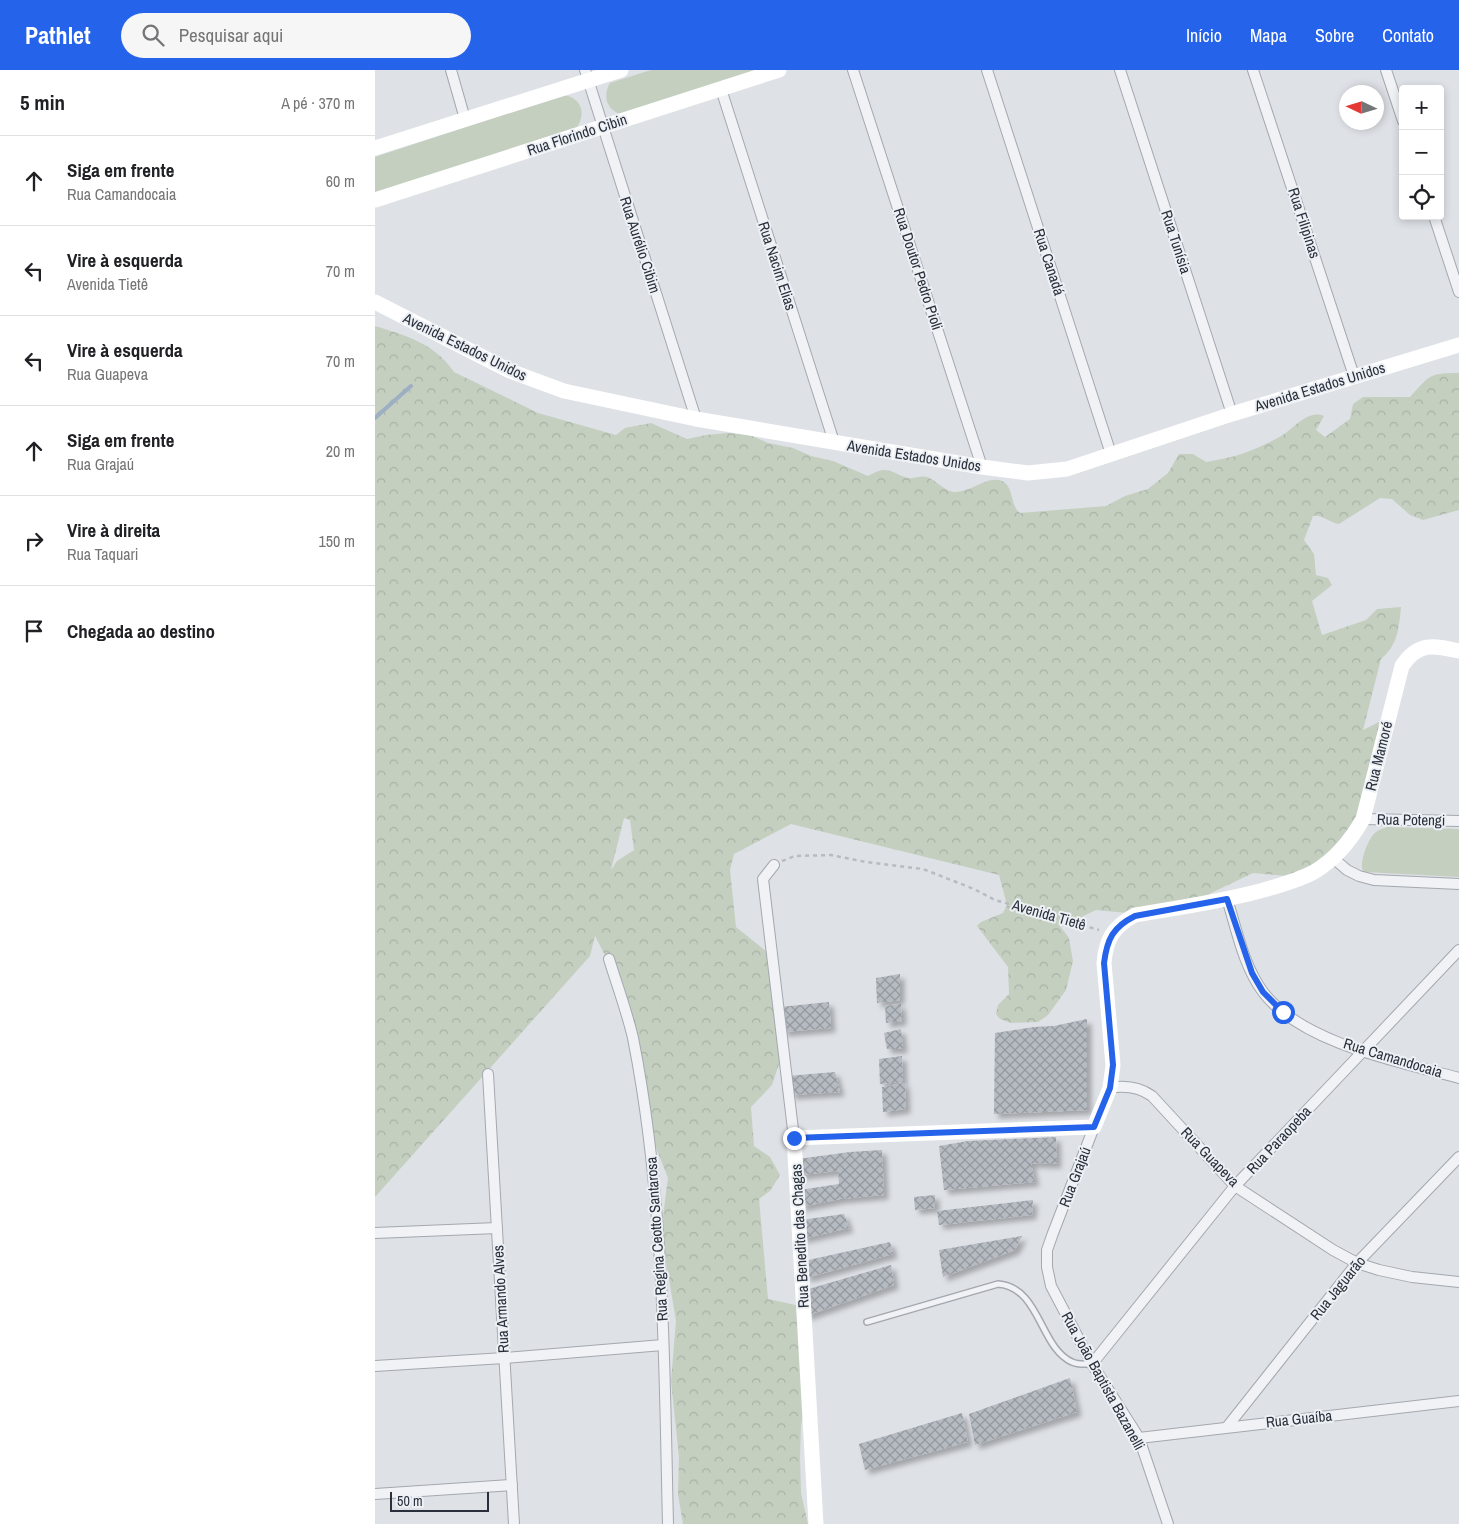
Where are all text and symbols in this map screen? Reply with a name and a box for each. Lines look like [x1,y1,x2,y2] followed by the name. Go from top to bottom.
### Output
[121,13,471,58] search box
[25,19,91,51] text: Pathlet
[139,21,167,49] icon: search
[179,22,283,48] text: Pesquisar aqui
[1186,23,1222,48] text: Início
[1250,23,1287,48] text: Mapa
[1315,23,1354,48] text: Sobre
[1382,23,1434,48] text: Contato
[1339,85,1384,130] north arrow
[1399,85,1444,220] map controls
[1399,85,1444,130] button: +
[20,88,65,117] text: 5 min
[281,92,355,114] text: A pé · 370 m
[524,108,630,161] street label: Rua Florindo Cibin
[1399,130,1444,175] button: −
[67,157,174,183] text: Siga em frente
[20,167,48,195] icon: ahead
[326,170,355,192] text: 60 m
[1399,175,1444,220] button: locate
[67,183,176,205] text: Rua Camandocaia
[1283,185,1326,261] street label: Rua Filipinas
[615,194,666,296] street label: Rua Aurélio Cibim
[889,205,948,333] street label: Rua Doutor Pedro Pioli
[1156,207,1197,277] street label: Rua Tunísia
[753,219,802,313] street label: Rua Nacim Elias
[1029,226,1070,298] street label: Rua Canadá
[67,247,183,273] text: Vire à esquerda
[20,257,48,285] icon: left
[326,260,355,282] text: 70 m
[67,273,148,295] text: Avenida Tietê
[399,307,531,386] street label: Avenida Estados Unidos
[67,337,183,363] text: Vire à esquerda
[20,347,48,375] icon: left
[326,350,355,372] text: 70 m
[1251,357,1388,417] street label: Avenida Estados Unidos
[67,363,148,385] text: Rua Guapeva
[67,427,174,453] text: Siga em frente
[845,434,982,476] street label: Avenida Estados Unidos
[20,437,48,465] icon: ahead
[326,440,355,462] text: 20 m
[67,453,134,475] text: Rua Grajaú
[67,517,160,543] text: Vire à direita
[20,527,48,555] icon: right
[319,530,355,552] text: 150 m
[67,543,139,565] text: Rua Taquari
[20,617,48,645] icon: arrive
[67,618,215,644] text: Chegada ao destino
[1360,719,1397,793] street label: Rua Mamoré
[1377,808,1445,831] street label: Rua Potengi
[1009,894,1089,935] street label: Avenida Tietê
[1272,1001,1295,1024] route start
[1341,1032,1445,1083] street label: Rua Camandocaia
[1242,1101,1316,1178] street label: Rua Paraopeba
[1176,1122,1244,1191] street label: Rua Guapeva
[783,1127,806,1150] route end
[1053,1144,1096,1210] street label: Rua Grajaú
[640,1156,673,1322] street label: Rua Regina Ceotto Santarosa
[785,1163,814,1309] street label: Rua Benedito das Chagas
[487,1245,514,1354] street label: Rua Armando Alves
[1305,1251,1370,1324] street label: Rua Jaguarão
[1057,1308,1150,1454] street label: Rua João Baptista Bazanelli
[1265,1405,1333,1432] street label: Rua Guaíba
[390,1489,489,1512] scale bar
[397,1492,423,1510] text: 50 m

